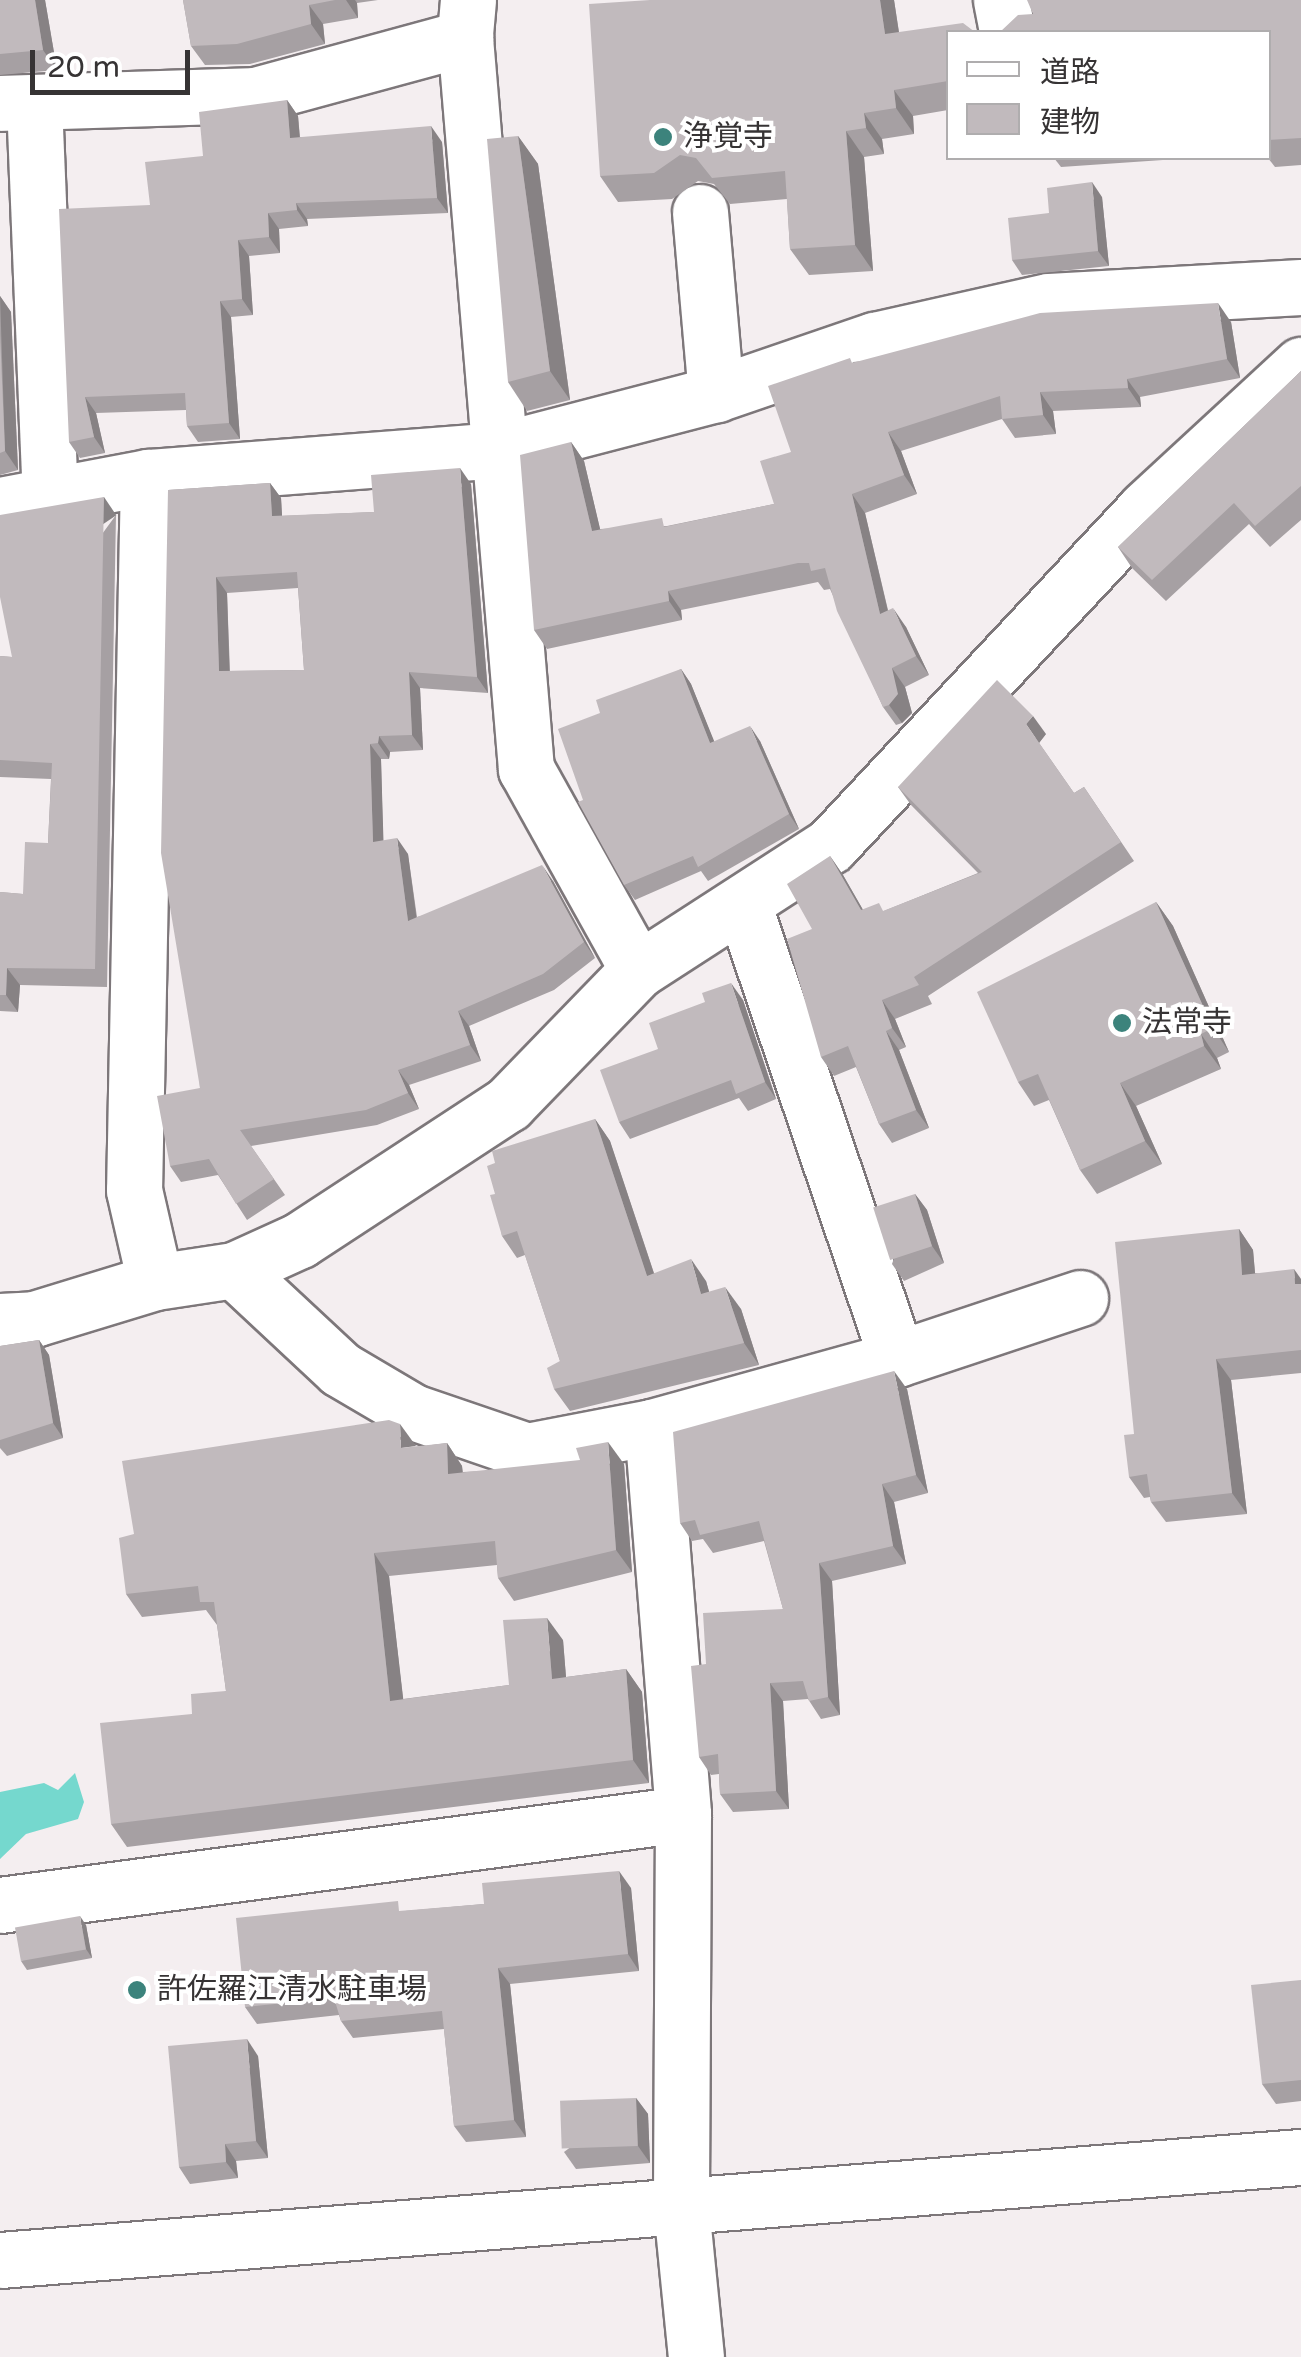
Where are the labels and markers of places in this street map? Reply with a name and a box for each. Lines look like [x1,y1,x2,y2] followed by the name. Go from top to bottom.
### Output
[683,119,773,155] place label: 浄覚寺
[652,126,674,148] marker: 浄覚寺
[1142,1005,1232,1041] place label: 法常寺
[1111,1012,1133,1034] marker: 法常寺
[157,1972,427,2008] place label: 許佐羅江清水駐車場
[126,1979,148,2001] marker: 許佐羅江清水駐車場

